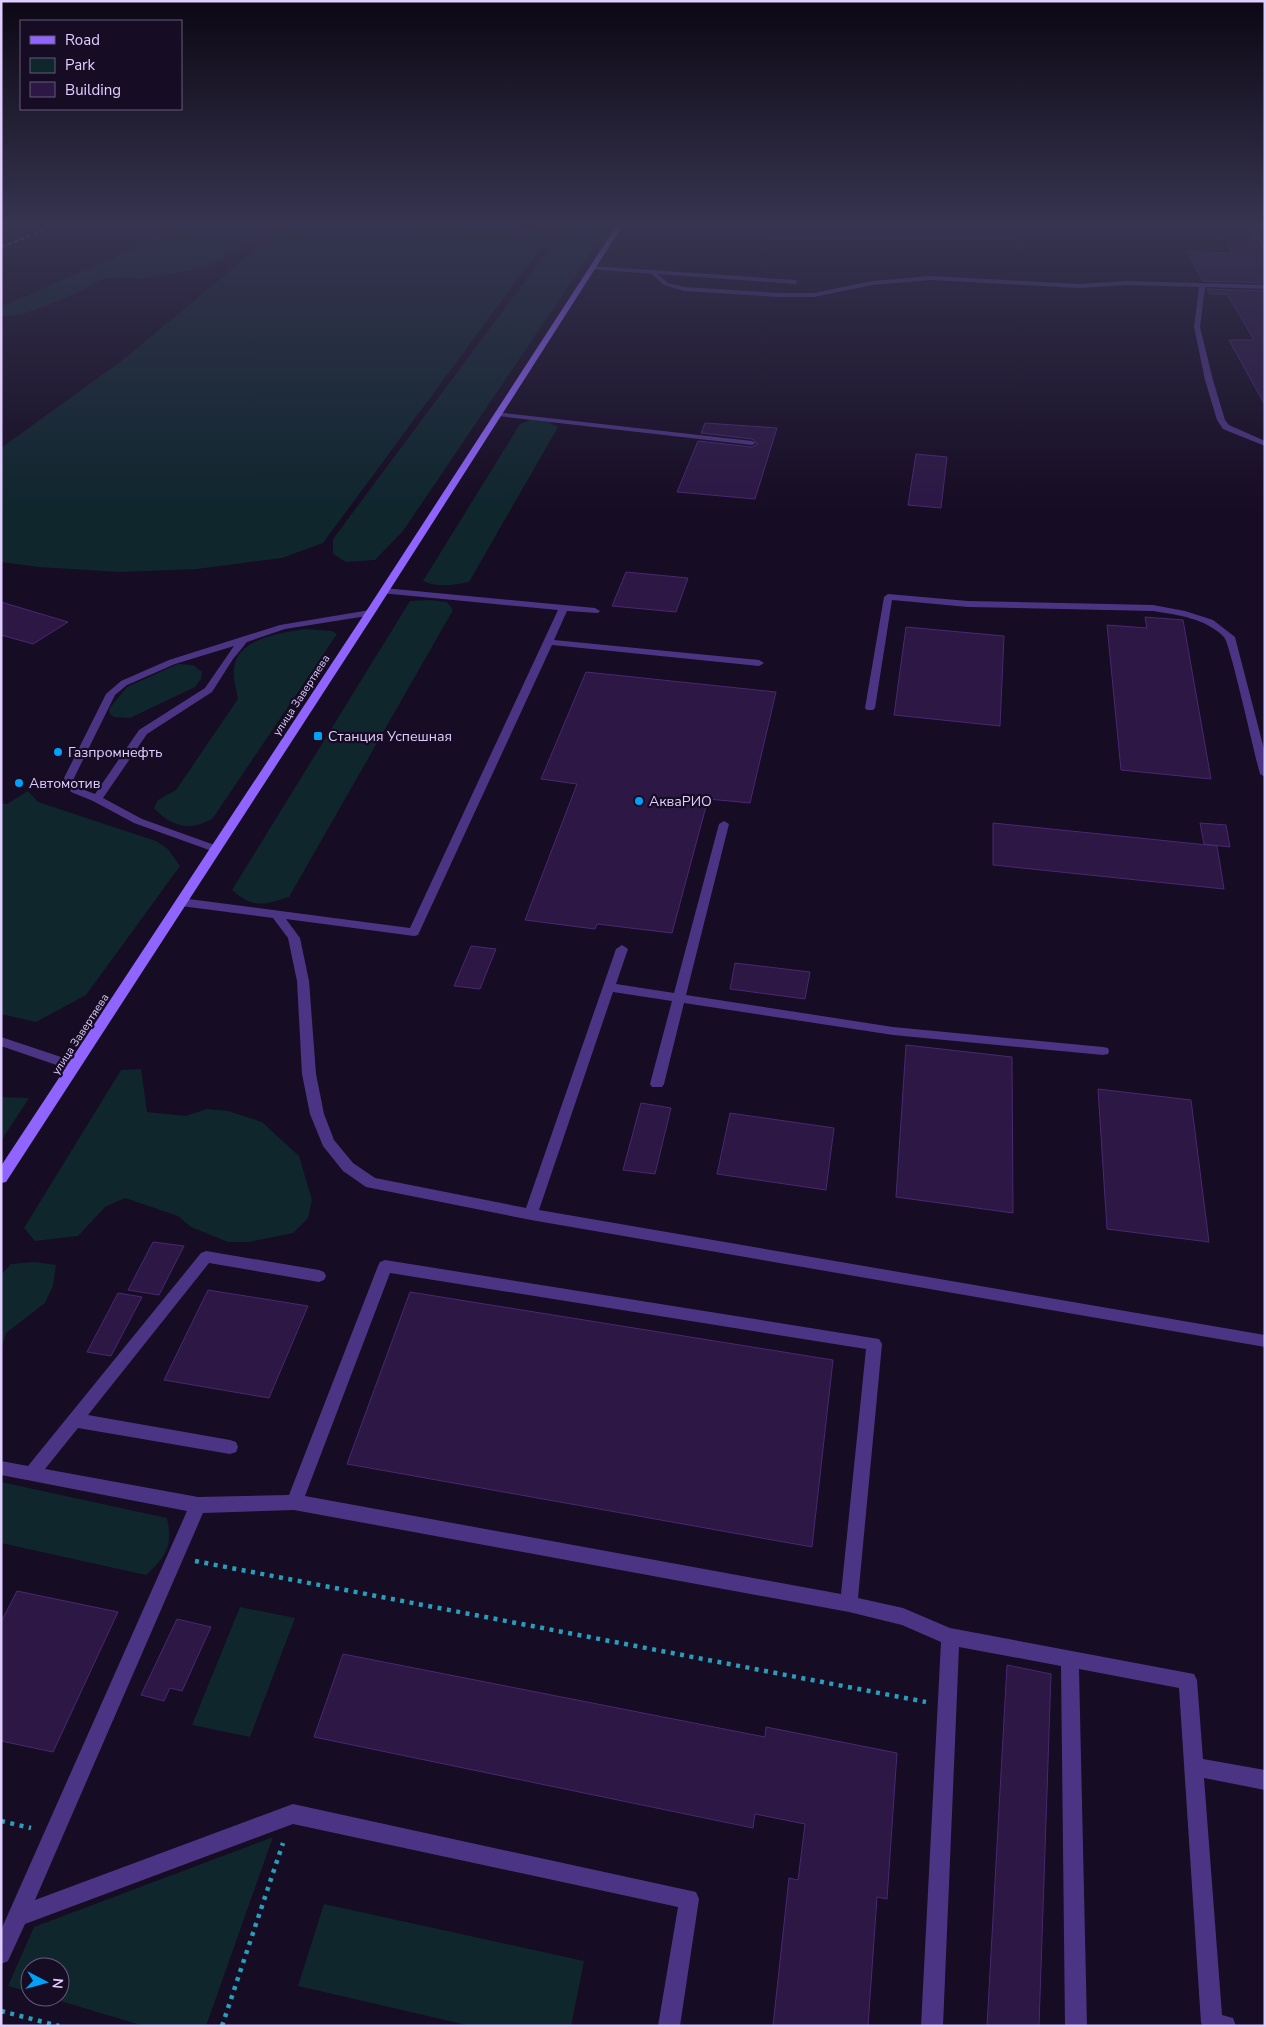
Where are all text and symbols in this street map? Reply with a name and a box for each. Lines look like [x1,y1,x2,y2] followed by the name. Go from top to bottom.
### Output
[20,20,182,110] legend
[65,30,100,50] text: Road
[65,55,95,75] text: Park
[65,80,121,100] text: Building
[270,652,333,739] street label: улица Завертяева
[328,727,452,746] place label: Станция Успешная
[312,730,324,742] marker: Станция Успешная
[68,743,163,762] place label: Газпромнефть
[52,746,64,758] marker: Газпромнефть
[29,774,101,793] place label: Автомотив
[13,777,25,789] marker: Автомотив
[649,792,712,811] place label: АкваРИО
[633,795,645,807] marker: АкваРИО
[49,991,112,1078] street label: улица Завертяева
[20,1957,70,2007] north arrow
[47,1977,67,1990] text: N

